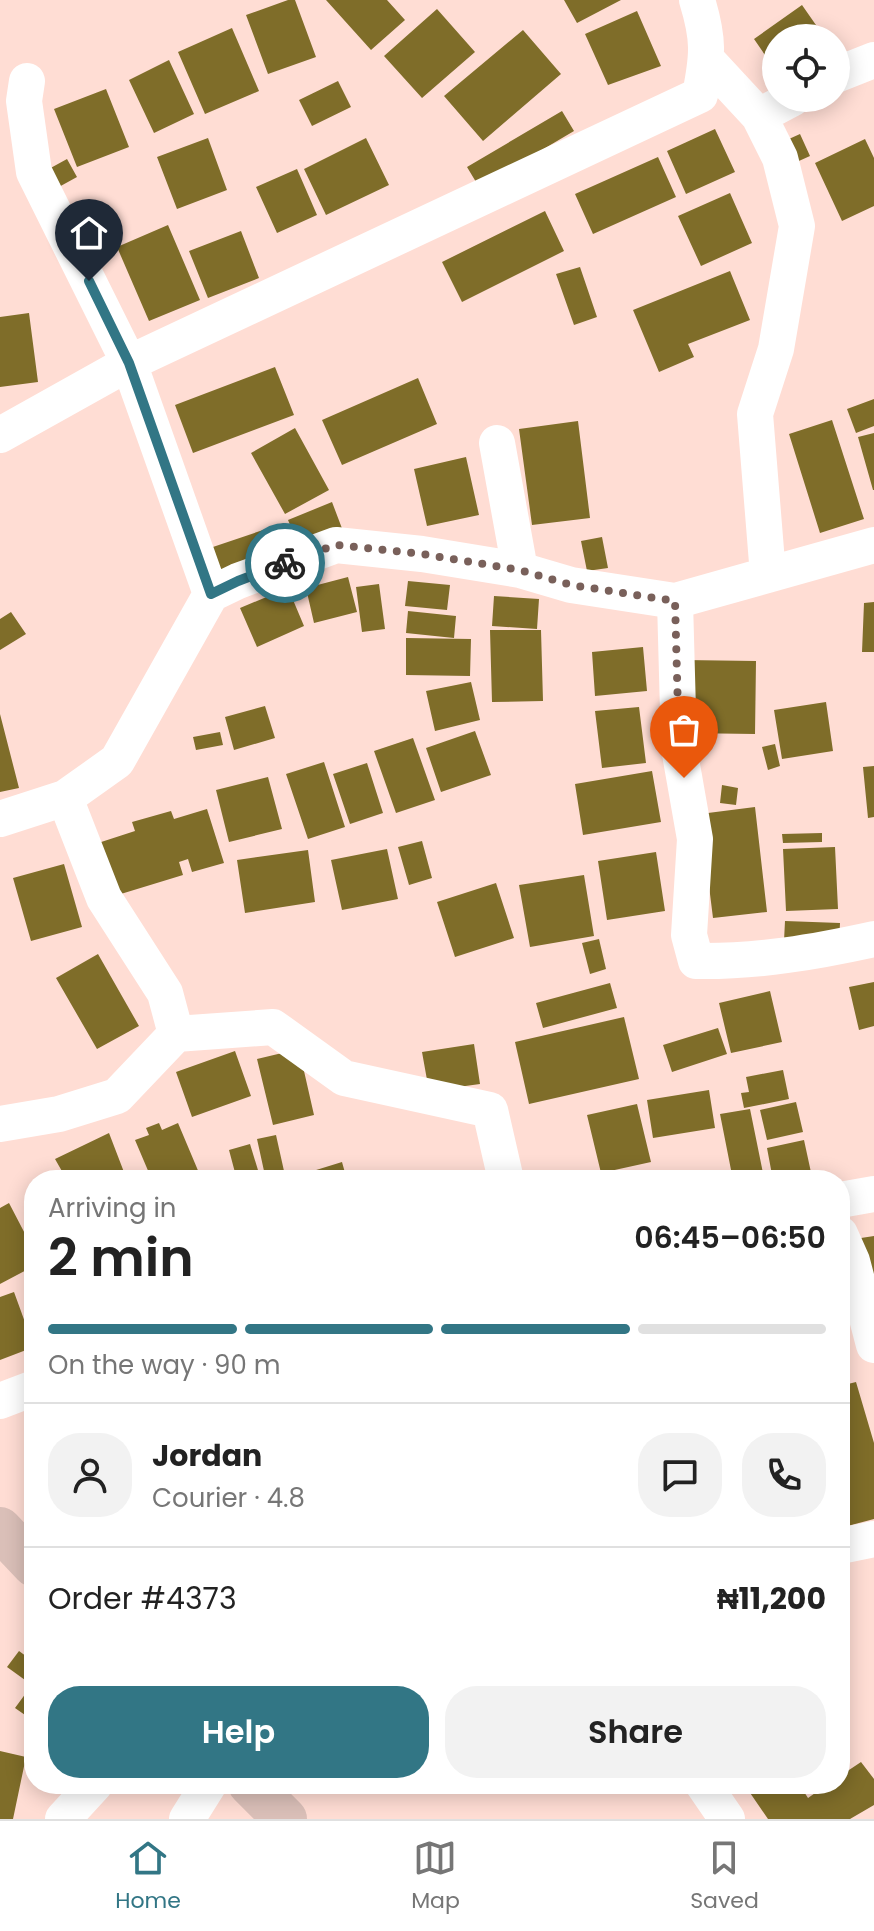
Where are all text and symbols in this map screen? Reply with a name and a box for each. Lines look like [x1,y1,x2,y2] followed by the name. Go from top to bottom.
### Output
[762,24,850,112] map controls
[762,24,850,112] button: locate
[55,199,123,281] pin
[67,211,111,255] icon: home
[245,523,325,603] courier
[263,541,307,585] icon: bike
[650,696,718,778] pin
[662,708,706,752] icon: bag
[48,1190,177,1226] text: Arriving in
[634,1216,826,1259] text: 06:45–06:50
[48,1221,194,1294] text: 2 min
[48,1347,281,1383] text: On the way · 90 m
[48,1433,132,1517] button: person
[638,1433,722,1517] button: chat
[742,1433,826,1517] button: phone
[152,1434,262,1477] text: Jordan
[152,1480,305,1516] text: Courier · 4.8
[48,1577,237,1620] text: Order #4373
[717,1577,826,1620] text: ₦11,200
[48,1686,429,1778] button: Help
[445,1686,826,1778] button: Share
[115,1836,181,1917] tab: Home
[411,1836,460,1917] tab: Map
[690,1836,759,1917] tab: Saved

